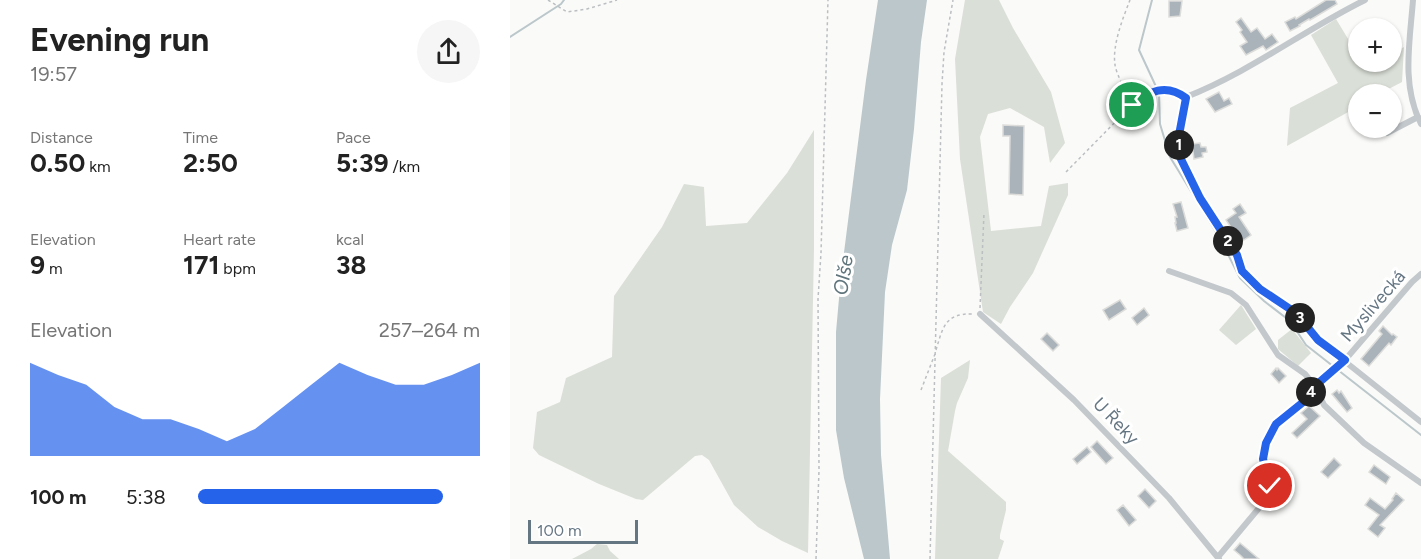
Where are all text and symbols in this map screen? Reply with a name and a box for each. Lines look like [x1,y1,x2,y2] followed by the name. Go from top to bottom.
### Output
[1348,18,1402,138] map controls
[1348,18,1402,72] button: +
[30,20,209,59] text: Evening run
[417,20,480,83] button: share
[30,62,77,86] text: 19:57
[1106,79,1157,130] pin
[1348,84,1402,138] button: −
[1115,88,1148,121] icon: arrive
[30,128,93,147] text: Distance
[183,128,218,147] text: Time
[336,128,371,147] text: Pace
[1164,130,1194,160] pin: 1
[1176,135,1182,154] text: 1
[30,147,85,179] text: 0.50
[183,147,238,179] text: 2:50
[336,147,388,179] text: 5:39
[85,157,111,176] text: km
[388,157,420,176] text: /km
[1213,226,1243,256] pin: 2
[30,230,96,249] text: Elevation
[183,230,256,249] text: Heart rate
[336,230,364,249] text: kcal
[1223,231,1233,250] text: 2
[30,249,45,281] text: 9
[183,249,219,281] text: 171
[336,249,366,281] text: 38
[828,253,858,297] water label: Olše
[45,259,63,278] text: m
[219,259,256,278] text: bpm
[1336,266,1410,346] street label: Myslivecká
[1285,303,1315,333] pin: 3
[1296,308,1304,327] text: 3
[30,318,112,342] text: Elevation
[379,318,480,342] text: 257–264 m
[1296,377,1326,407] pin: 4
[1306,382,1316,401] text: 4
[1088,393,1144,449] street label: U Řeky
[1244,460,1295,511] pin
[1253,469,1286,502] icon: check
[30,485,87,509] text: 100 m
[126,485,166,509] text: 5:38
[528,517,638,544] scale bar
[537,521,582,540] text: 100 m

